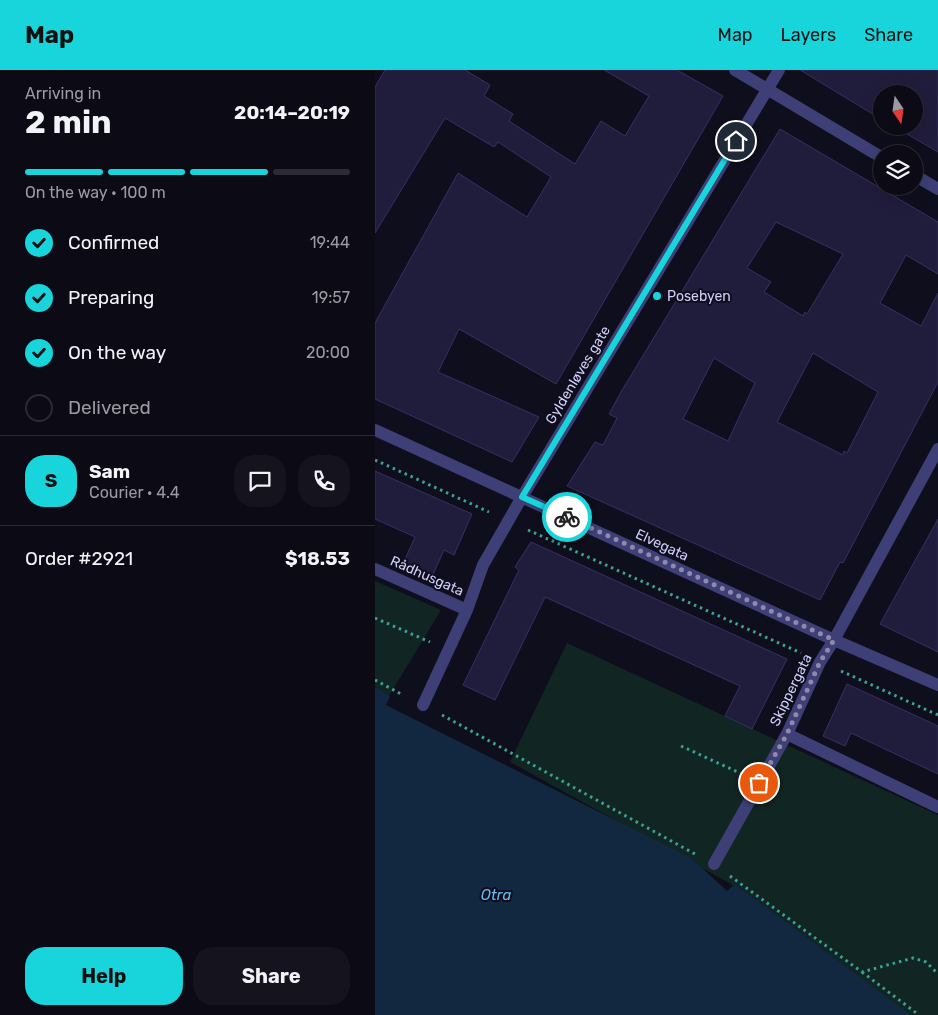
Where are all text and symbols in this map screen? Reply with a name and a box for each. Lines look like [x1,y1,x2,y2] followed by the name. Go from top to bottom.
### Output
[25,21,74,49] text: Map
[718,24,753,46] text: Map
[781,24,836,46] text: Layers
[864,24,913,46] text: Share
[25,84,101,103] text: Arriving in
[873,85,923,135] north arrow
[873,85,923,195] map controls
[234,101,350,124] text: 20:14–20:19
[25,103,112,141] text: 2 min
[715,120,757,162] pin
[722,127,750,155] icon: home
[873,145,923,195] button: layers
[25,183,166,202] text: On the way · 100 m
[25,229,53,257] icon: check
[68,231,159,254] text: Confirmed
[310,233,350,252] text: 19:44
[25,284,53,312] icon: check
[68,286,154,309] text: Preparing
[312,288,350,307] text: 19:57
[667,288,731,305] place label: Posebyen
[651,290,663,302] marker: Posebyen
[542,323,614,427] street label: Gyldenløves gate
[25,339,53,367] icon: check
[68,341,166,364] text: On the way
[306,343,350,362] text: 20:00
[68,396,151,419] text: Delivered
[234,455,286,507] button: chat
[298,455,350,507] button: phone
[89,460,130,483] text: Sam
[45,469,57,492] text: S
[89,483,180,502] text: Courier · 4.4
[542,492,592,542] courier
[553,503,581,531] icon: bike
[633,525,691,565] street label: Elvegata
[25,547,133,570] text: Order #2921
[285,547,350,570] text: $18.53
[388,552,466,600] street label: Rådhusgata
[766,651,816,729] street label: Skippergata
[738,762,780,804] pin
[745,769,773,797] icon: bag
[481,886,511,904] water label: Otra
[25,947,183,1005] button: Help
[193,947,350,1005] button: Share

